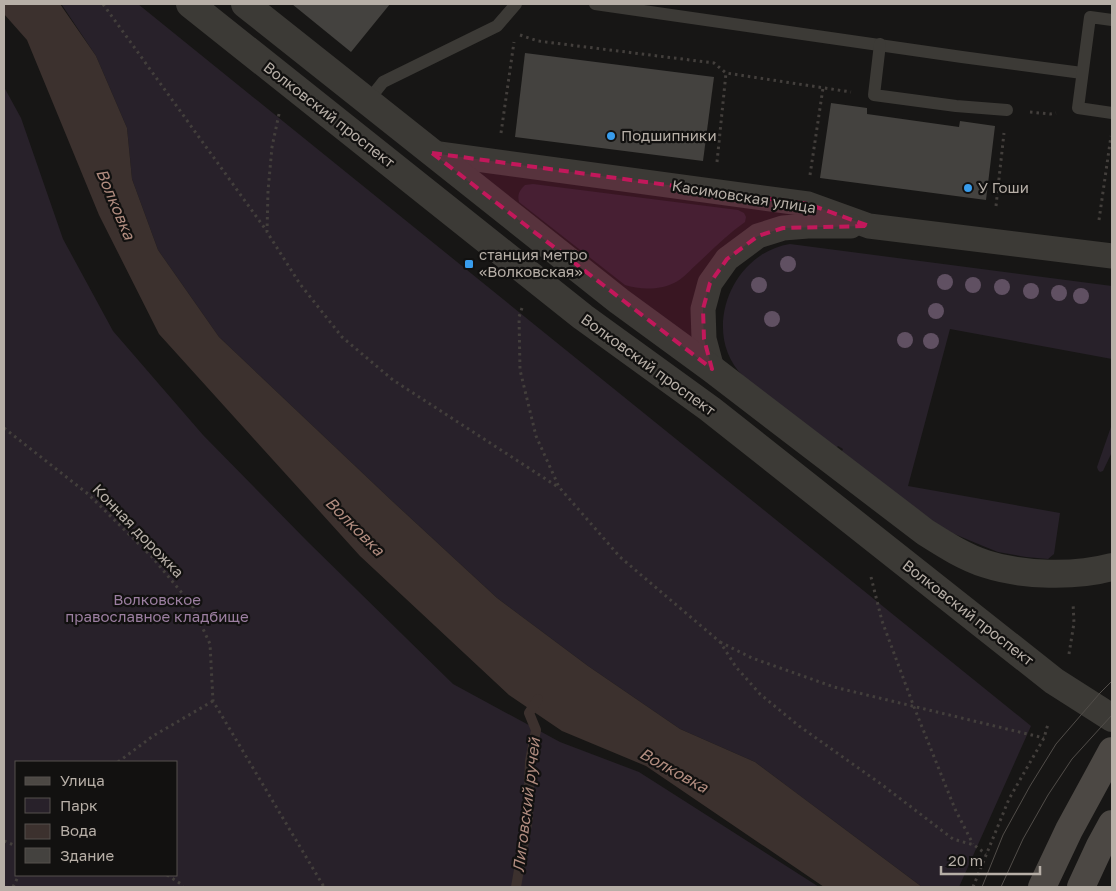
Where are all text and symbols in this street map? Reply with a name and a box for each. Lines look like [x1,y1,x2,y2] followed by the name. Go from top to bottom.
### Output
[260,57,399,171] street label: Волковский проспект
[621,126,717,144] place label: Подшипники
[605,130,617,142] marker: Подшипники
[92,166,140,243] water label: Волковка
[671,176,818,216] street label: Касимовская улица
[978,178,1029,196] place label: У Гоши
[962,182,974,194] marker: У Гоши
[479,245,588,280] place label: станция метро «Волковская»
[463,258,475,270] marker: станция метро «Волковская»
[578,309,720,419] street label: Волковский проспект
[89,480,188,581] street label: Конная дорожка
[321,492,389,560] water label: Волковка
[899,555,1038,669] street label: Волковский проспект
[65,590,249,625] park label: Волковское православное кладбище
[508,736,544,873] water label: Лиговский ручей
[636,743,713,797] water label: Волковка
[15,761,178,876] legend
[60,771,105,789] text: Улица
[60,796,98,814] text: Парк
[60,821,97,839] text: Вода
[941,844,1040,876] scale bar
[60,846,114,864] text: Здание
[948,851,983,869] text: 20 m

